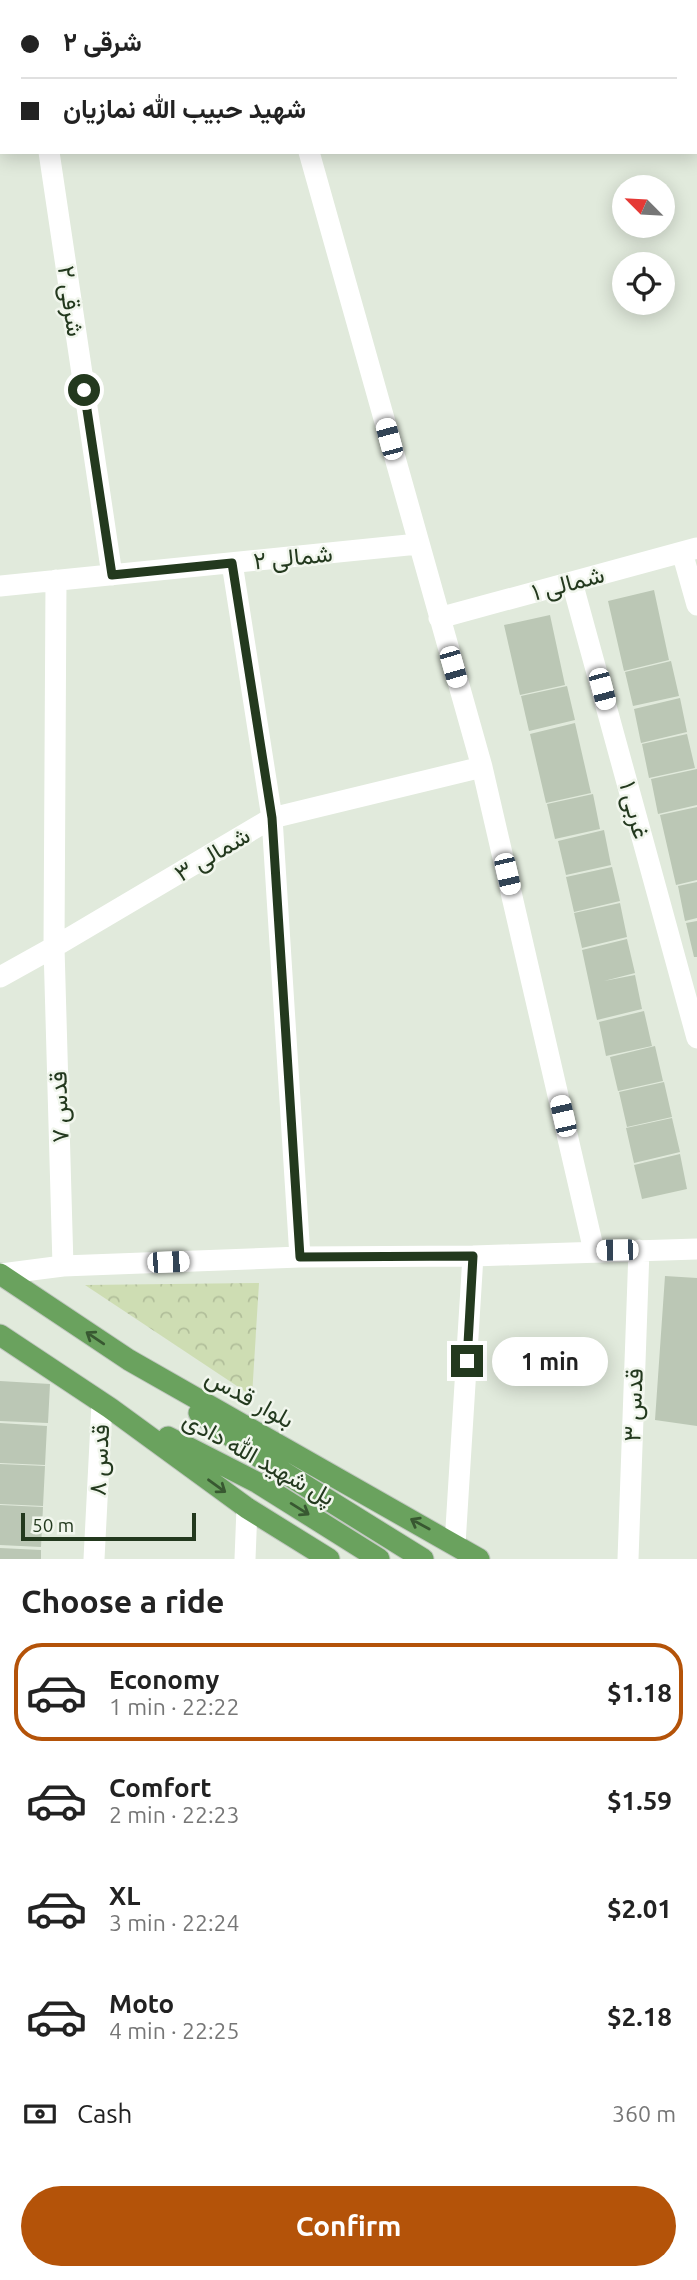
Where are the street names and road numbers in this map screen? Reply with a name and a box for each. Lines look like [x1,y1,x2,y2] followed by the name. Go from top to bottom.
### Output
[51,264,89,338] street label: شرقی ۲
[252,539,334,576] street label: شمالی ۲
[529,560,607,607] street label: ۱ شمالی
[612,778,656,842] street label: ۱ غربی
[170,821,255,888] street label: شمالی ۳
[44,1071,75,1143] street label: قدس ۷
[200,1363,299,1435] street label: بلوار قدس
[618,1368,649,1442] street label: قدس ۳
[177,1405,339,1513] street label: پل شهید الله دادی
[84,1423,115,1497] street label: قدس ۸

